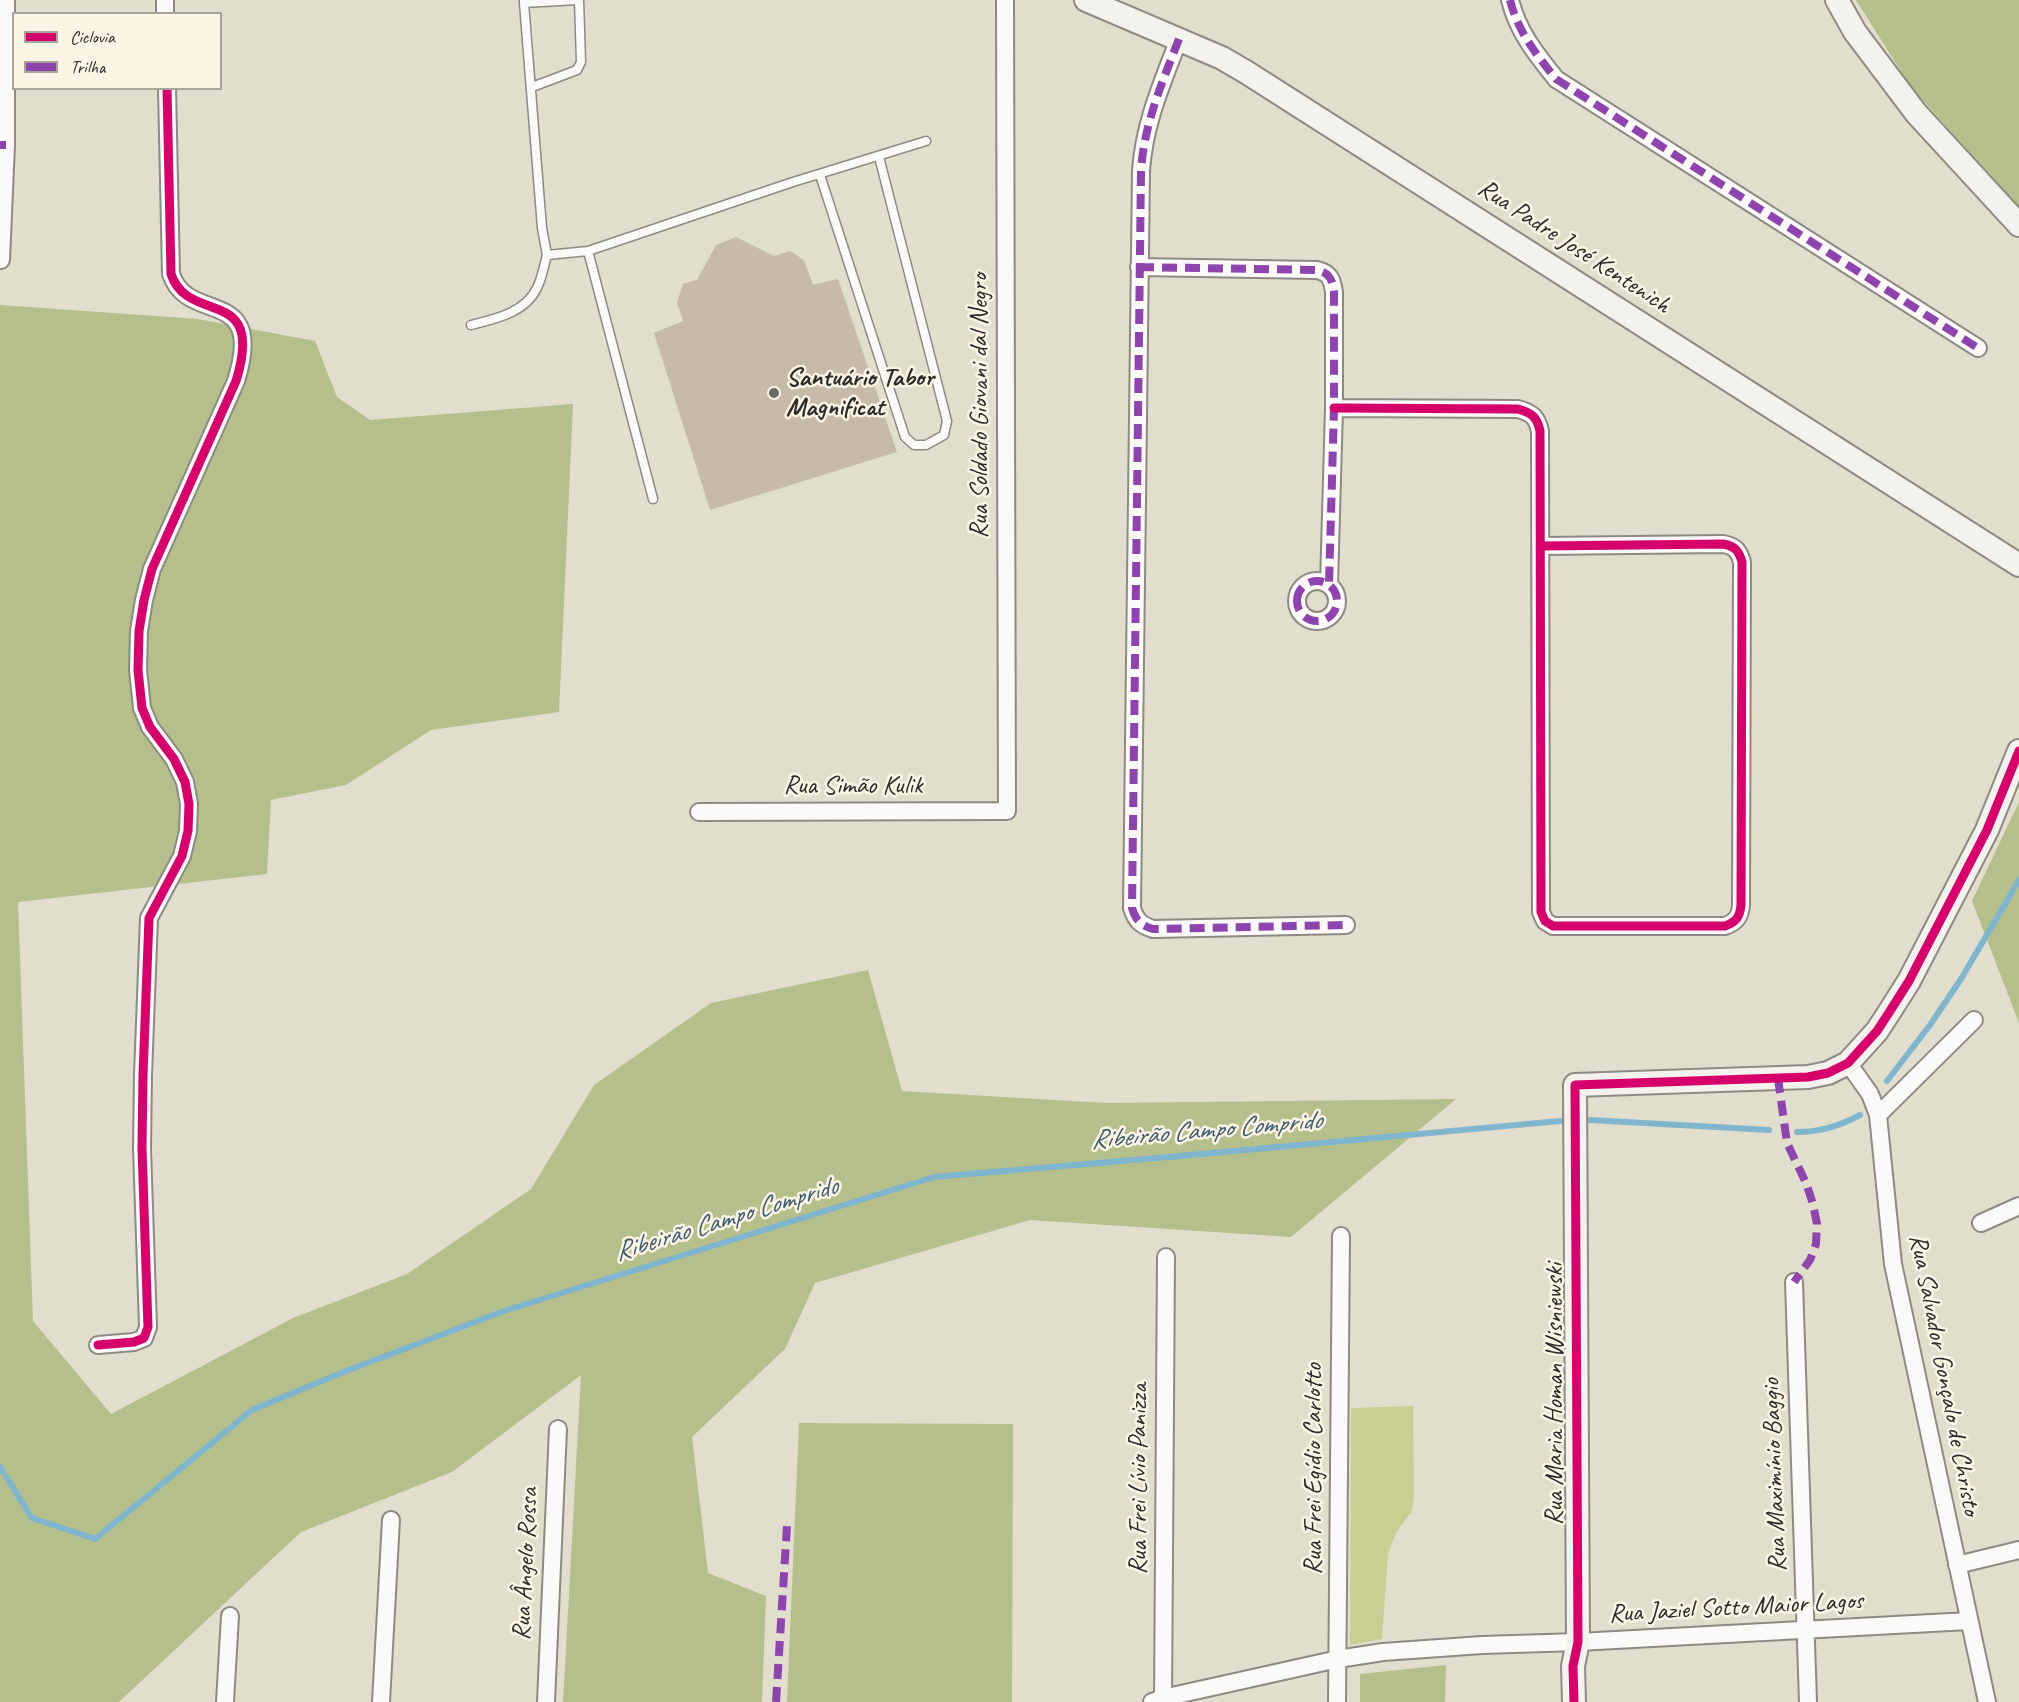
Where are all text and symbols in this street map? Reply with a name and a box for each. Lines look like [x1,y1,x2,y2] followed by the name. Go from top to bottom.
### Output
[12,12,222,90] legend
[70,26,115,48] text: Ciclovia
[70,56,105,78] text: Trilha
[1472,173,1676,321] street label: Rua Padre José Kentenich
[964,273,996,539] street label: Rua Soldado Giovani dal Negro
[786,362,933,424] place label: Santuário Tabor Magnificat
[767,386,781,400] marker: Santuário Tabor Magnificat
[784,770,922,802] street label: Rua Simão Kulik
[1089,1105,1323,1157] water label: Ribeirão Campo Comprido
[611,1171,841,1269] water label: Ribeirão Campo Comprido
[1901,1232,1987,1518] street label: Rua Salvador Gonçalo de Christo
[1539,1263,1571,1525] street label: Rua Maria Homan Wisniewski
[1298,1363,1330,1575] street label: Rua Frei Egídio Carlotto
[1756,1378,1794,1572] street label: Rua Maximínio Baggio
[1123,1383,1155,1575] street label: Rua Frei Lívio Panizza
[506,1487,546,1641] street label: Rua Ângelo Rossa
[1608,1586,1864,1630] street label: Rua Jaziel Sotto Maior Lagos

